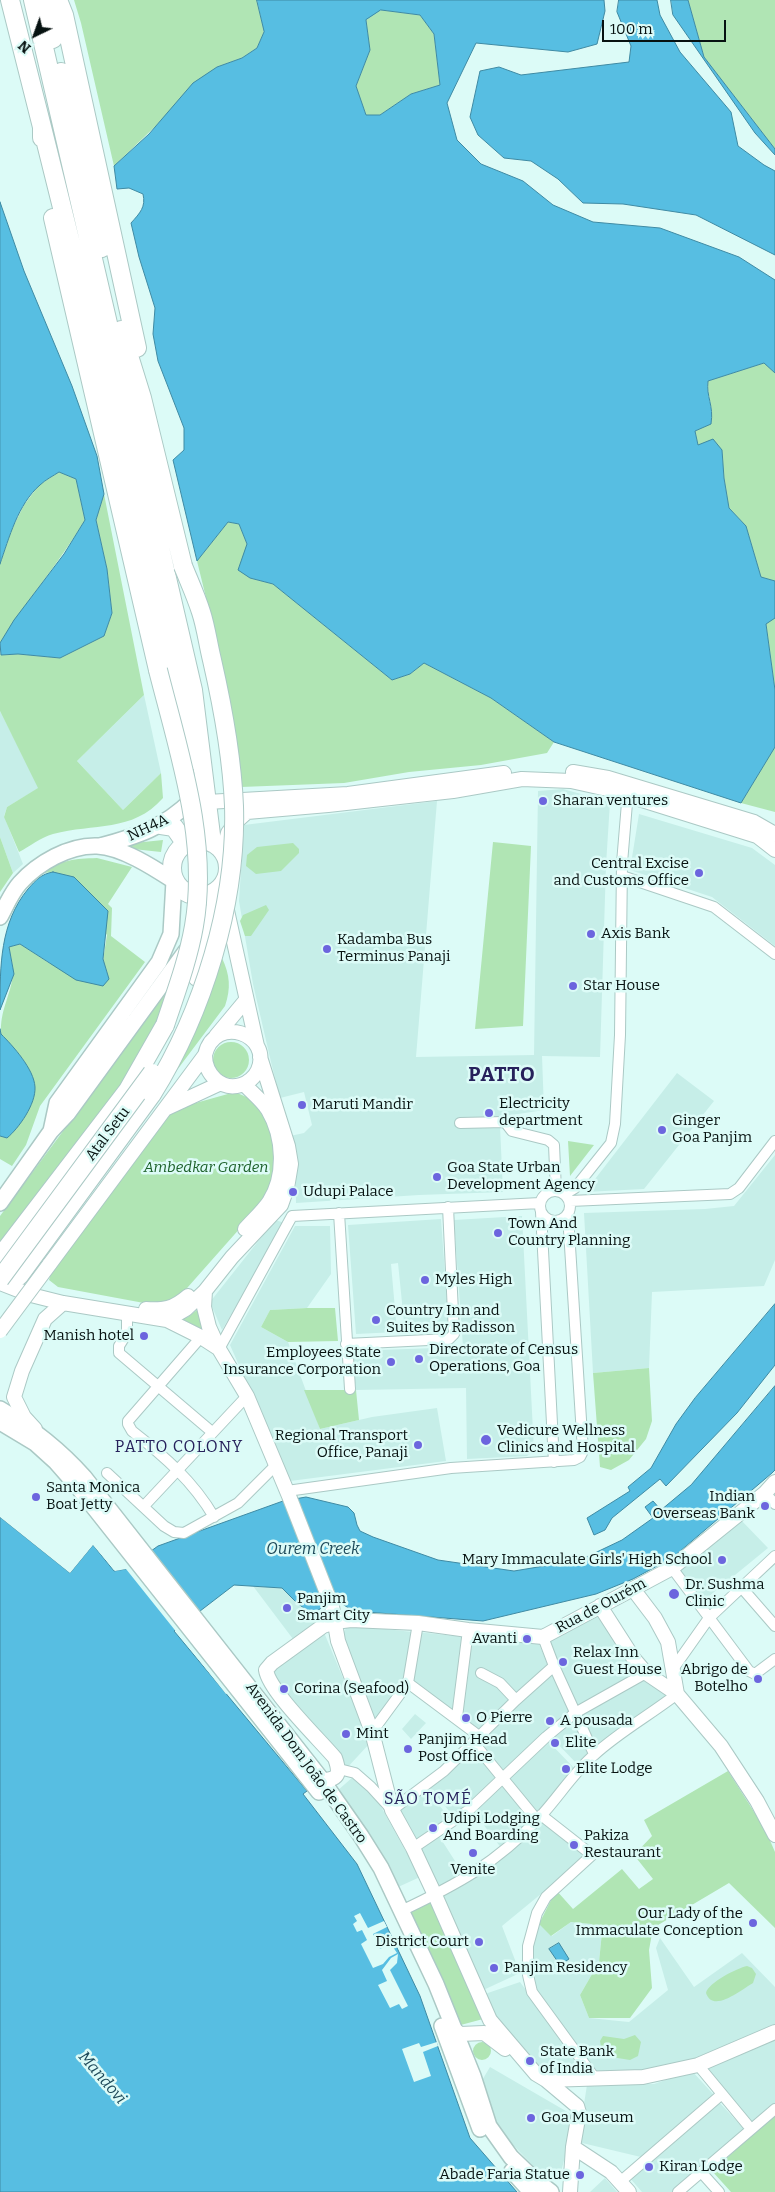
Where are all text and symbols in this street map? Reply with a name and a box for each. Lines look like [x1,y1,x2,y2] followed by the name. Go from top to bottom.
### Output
[10,10,60,60] north arrow
[605,10,729,42] scale bar
[610,20,653,38] text: 100 m
[15,37,34,56] text: N
[553,792,668,810] place label: Sharan ventures
[537,795,549,807] marker: Sharan ventures
[125,811,171,845] street label: NH4A
[554,855,689,890] place label: Central Excise and Customs Office
[693,867,705,879] marker: Central Excise and Customs Office
[601,925,670,943] place label: Axis Bank
[585,928,597,940] marker: Axis Bank
[337,931,450,966] place label: Kadamba Bus Terminus Panaji
[321,943,333,955] marker: Kadamba Bus Terminus Panaji
[583,977,660,995] place label: Star House
[567,980,579,992] marker: Star House
[468,1063,536,1087] district label: PATTO
[499,1095,583,1130] place label: Electricity department
[312,1096,413,1114] place label: Maruti Mandir
[296,1099,308,1111] marker: Maruti Mandir
[82,1104,134,1164] street label: Atal Setu
[483,1107,495,1119] marker: Electricity department
[672,1112,752,1147] place label: Ginger Goa Panjim
[656,1124,668,1136] marker: Ginger Goa Panjim
[144,1159,268,1177] park label: Ambedkar Garden
[447,1159,595,1194] place label: Goa State Urban Development Agency
[431,1171,443,1183] marker: Goa State Urban Development Agency
[303,1183,393,1201] place label: Udupi Palace
[287,1186,299,1198] marker: Udupi Palace
[508,1215,630,1250] place label: Town And Country Planning
[492,1227,504,1239] marker: Town And Country Planning
[435,1271,512,1289] place label: Myles High
[419,1274,431,1286] marker: Myles High
[386,1302,515,1337] place label: Country Inn and Suites by Radisson
[370,1314,382,1326] marker: Country Inn and Suites by Radisson
[44,1327,134,1345] place label: Manish hotel
[138,1330,150,1342] marker: Manish hotel
[429,1341,578,1376] place label: Directorate of Census Operations, Goa
[223,1344,381,1379] place label: Employees State Insurance Corporation
[413,1353,425,1365] marker: Directorate of Census Operations, Goa
[385,1356,397,1368] marker: Employees State Insurance Corporation
[497,1422,635,1457] place label: Vedicure Wellness Clinics and Hospital
[275,1427,408,1462] place label: Regional Transport Office, Panaji
[479,1433,493,1447] marker: Vedicure Wellness Clinics and Hospital
[113,1438,245,1458] district label: PATTO COLONY
[412,1439,424,1451] marker: Regional Transport Office, Panaji
[46,1479,140,1514] place label: Santa Monica Boat Jetty
[653,1488,755,1523] place label: Indian Overseas Bank
[30,1491,42,1503] marker: Santa Monica Boat Jetty
[759,1500,771,1512] marker: Indian Overseas Bank
[266,1540,360,1560] water label: Ourem Creek
[462,1551,712,1569] place label: Mary Immaculate Girls' High School
[716,1554,728,1566] marker: Mary Immaculate Girls' High School
[553,1575,649,1637] street label: Rua de Ourém
[685,1576,764,1611] place label: Dr. Sushma Clinic
[667,1587,681,1601] marker: Dr. Sushma Clinic
[297,1590,370,1625] place label: Panjim Smart City
[281,1602,293,1614] marker: Panjim Smart City
[472,1630,517,1648] place label: Avanti
[521,1633,533,1645] marker: Avanti
[573,1644,662,1679] place label: Relax Inn Guest House
[557,1656,569,1668] marker: Relax Inn Guest House
[681,1661,748,1696] place label: Abrigo de Botelho
[752,1673,764,1685] marker: Abrigo de Botelho
[242,1679,370,1847] street label: Avenida Dom João de Castro
[294,1680,409,1698] place label: Corina (Seafood)
[278,1683,290,1695] marker: Corina (Seafood)
[476,1709,533,1727] place label: O Pierre
[460,1712,472,1724] marker: O Pierre
[560,1712,633,1730] place label: A pousada
[544,1715,556,1727] marker: A pousada
[356,1725,389,1743] place label: Mint
[340,1728,352,1740] marker: Mint
[418,1731,507,1766] place label: Panjim Head Post Office
[565,1734,597,1752] place label: Elite
[549,1737,561,1749] marker: Elite
[402,1743,414,1755] marker: Panjim Head Post Office
[576,1760,653,1778] place label: Elite Lodge
[560,1763,572,1775] marker: Elite Lodge
[383,1790,473,1810] district label: SÃO TOMÉ
[443,1810,540,1845] place label: Udipi Lodging And Boarding
[427,1822,439,1834] marker: Udipi Lodging And Boarding
[584,1827,661,1862] place label: Pakiza Restaurant
[568,1839,580,1851] marker: Pakiza Restaurant
[467,1847,479,1859] marker: Venite
[451,1861,495,1879] place label: Venite
[575,1905,743,1940] place label: Our Lady of the Immaculate Conception
[747,1917,759,1929] marker: Our Lady of the Immaculate Conception
[375,1933,469,1951] place label: District Court
[473,1936,485,1948] marker: District Court
[504,1959,627,1977] place label: Panjim Residency
[488,1962,500,1974] marker: Panjim Residency
[540,2043,614,2078] place label: State Bank of India
[74,2048,130,2108] water label: Mandovi
[524,2055,536,2067] marker: State Bank of India
[541,2109,633,2127] place label: Goa Museum
[525,2112,537,2124] marker: Goa Museum
[659,2158,743,2176] place label: Kiran Lodge
[643,2161,655,2173] marker: Kiran Lodge
[439,2166,570,2184] place label: Abade Faria Statue
[574,2169,586,2181] marker: Abade Faria Statue

